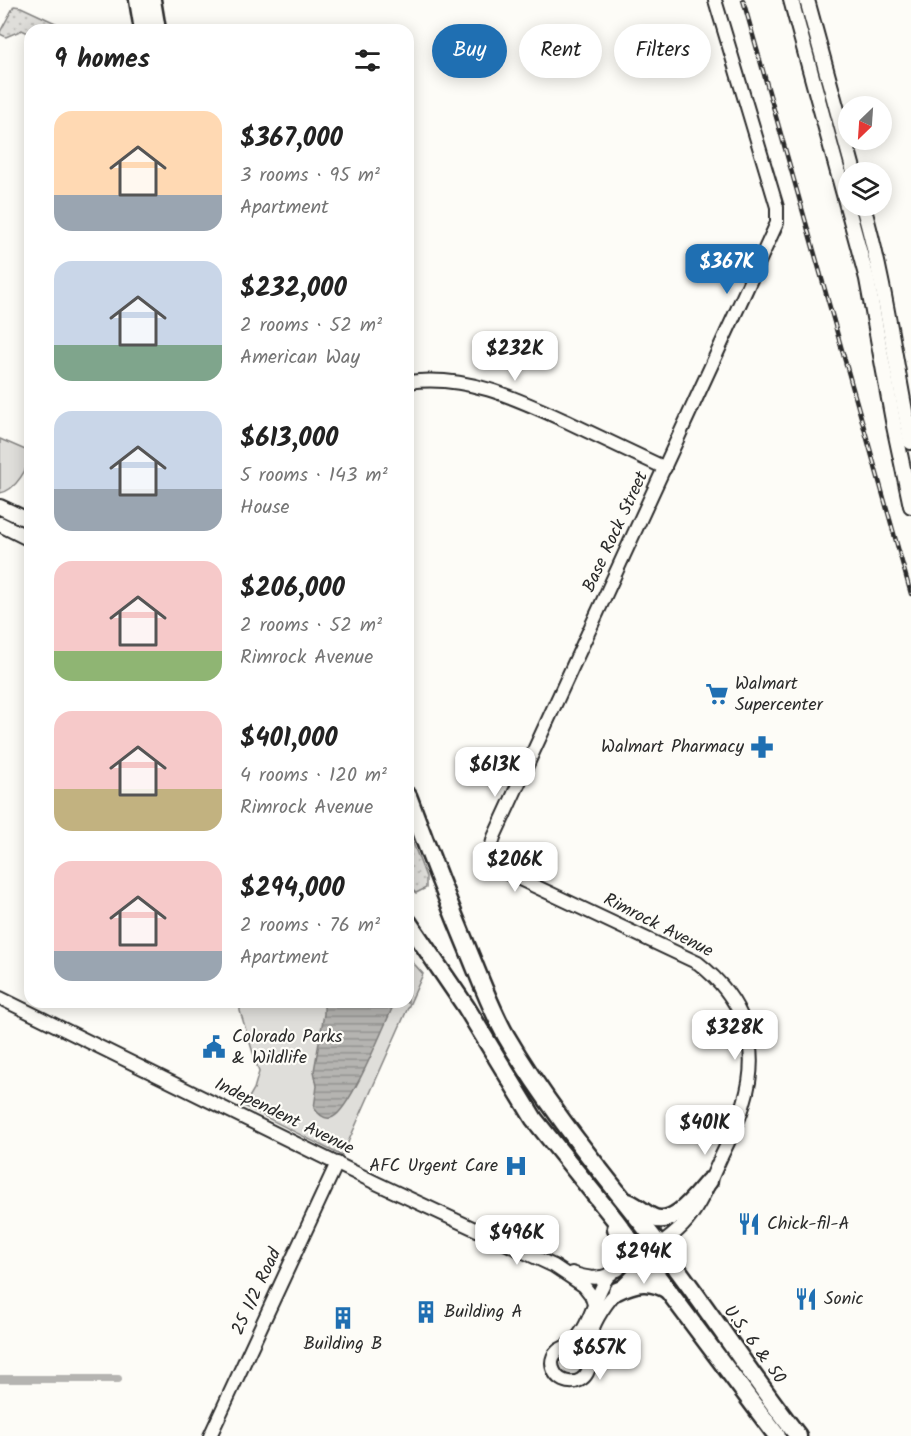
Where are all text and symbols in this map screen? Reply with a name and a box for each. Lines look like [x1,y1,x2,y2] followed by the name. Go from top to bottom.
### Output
[432,24,507,78] chip: Buy
[519,24,602,78] chip: Rent
[614,24,711,78] chip: Filters
[54,39,150,81] text: 9 homes
[351,44,384,77] icon: filters
[838,96,892,150] north arrow
[838,96,892,216] map controls
[240,118,343,160] text: $367,000
[102,135,174,207] icon: home
[240,160,380,192] text: 3 rooms · 95 m²
[838,162,892,216] button: layers
[240,192,329,224] text: Apartment
[685,244,769,295] pin: $367K
[699,247,755,279] text: $367K
[240,268,347,310] text: $232,000
[102,285,174,357] icon: home
[240,310,382,342] text: 2 rooms · 52 m²
[473,331,557,382] pin: $232K
[486,334,544,366] text: $232K
[240,342,360,374] text: American Way
[240,418,338,460] text: $613,000
[102,435,174,507] icon: home
[240,460,388,492] text: 5 rooms · 143 m²
[575,466,657,597] street label: Base Rock Street
[240,492,290,524] text: House
[240,568,345,610] text: $206,000
[102,585,174,657] icon: home
[240,610,382,642] text: 2 rooms · 52 m²
[240,642,373,674] text: Rimrock Avenue
[735,670,824,720] place label: Walmart Supercenter
[704,681,730,707] supermarket icon: Walmart Supercenter
[240,718,338,760] text: $401,000
[601,733,745,762] place label: Walmart Pharmacy
[749,734,775,760] pharmacy icon: Walmart Pharmacy
[102,735,174,807] icon: home
[453,747,537,798] pin: $613K
[469,750,521,782] text: $613K
[240,760,387,792] text: 4 rooms · 120 m²
[240,792,373,824] text: Rimrock Avenue
[473,842,557,893] pin: $206K
[487,845,543,877] text: $206K
[240,868,345,910] text: $294,000
[102,885,174,957] icon: home
[598,886,718,966] street label: Rimrock Avenue
[240,910,380,942] text: 2 rooms · 76 m²
[240,942,329,974] text: Apartment
[693,1010,777,1061] pin: $328K
[706,1013,764,1045] text: $328K
[232,1023,343,1073] place label: Colorado Parks & Wildlife
[201,1034,227,1060] public building icon: Colorado Parks & Wildlife
[209,1071,359,1163] street label: Independent Avenue
[663,1105,747,1156] pin: $401K
[679,1108,731,1140] text: $401K
[369,1152,498,1181] place label: AFC Urgent Care
[503,1153,529,1179] hospital icon: AFC Urgent Care
[767,1210,850,1239] place label: Chick-fil-A
[736,1211,762,1237] restaurant icon: Chick-fil-A
[475,1215,559,1266] pin: $496K
[489,1218,545,1250] text: $496K
[602,1234,686,1285] pin: $294K
[616,1237,672,1269] text: $294K
[224,1243,290,1340] street label: 25 1/2 Road
[824,1285,864,1314] place label: Sonic
[793,1286,819,1312] restaurant icon: Sonic
[444,1298,522,1327] place label: Building A
[413,1299,439,1325] building icon: Building A
[715,1299,793,1391] street label: U.S. 6 & 50
[330,1305,356,1331] building icon: Building B
[304,1330,382,1359] place label: Building B
[558,1330,642,1381] pin: $657K
[573,1333,627,1365] text: $657K

